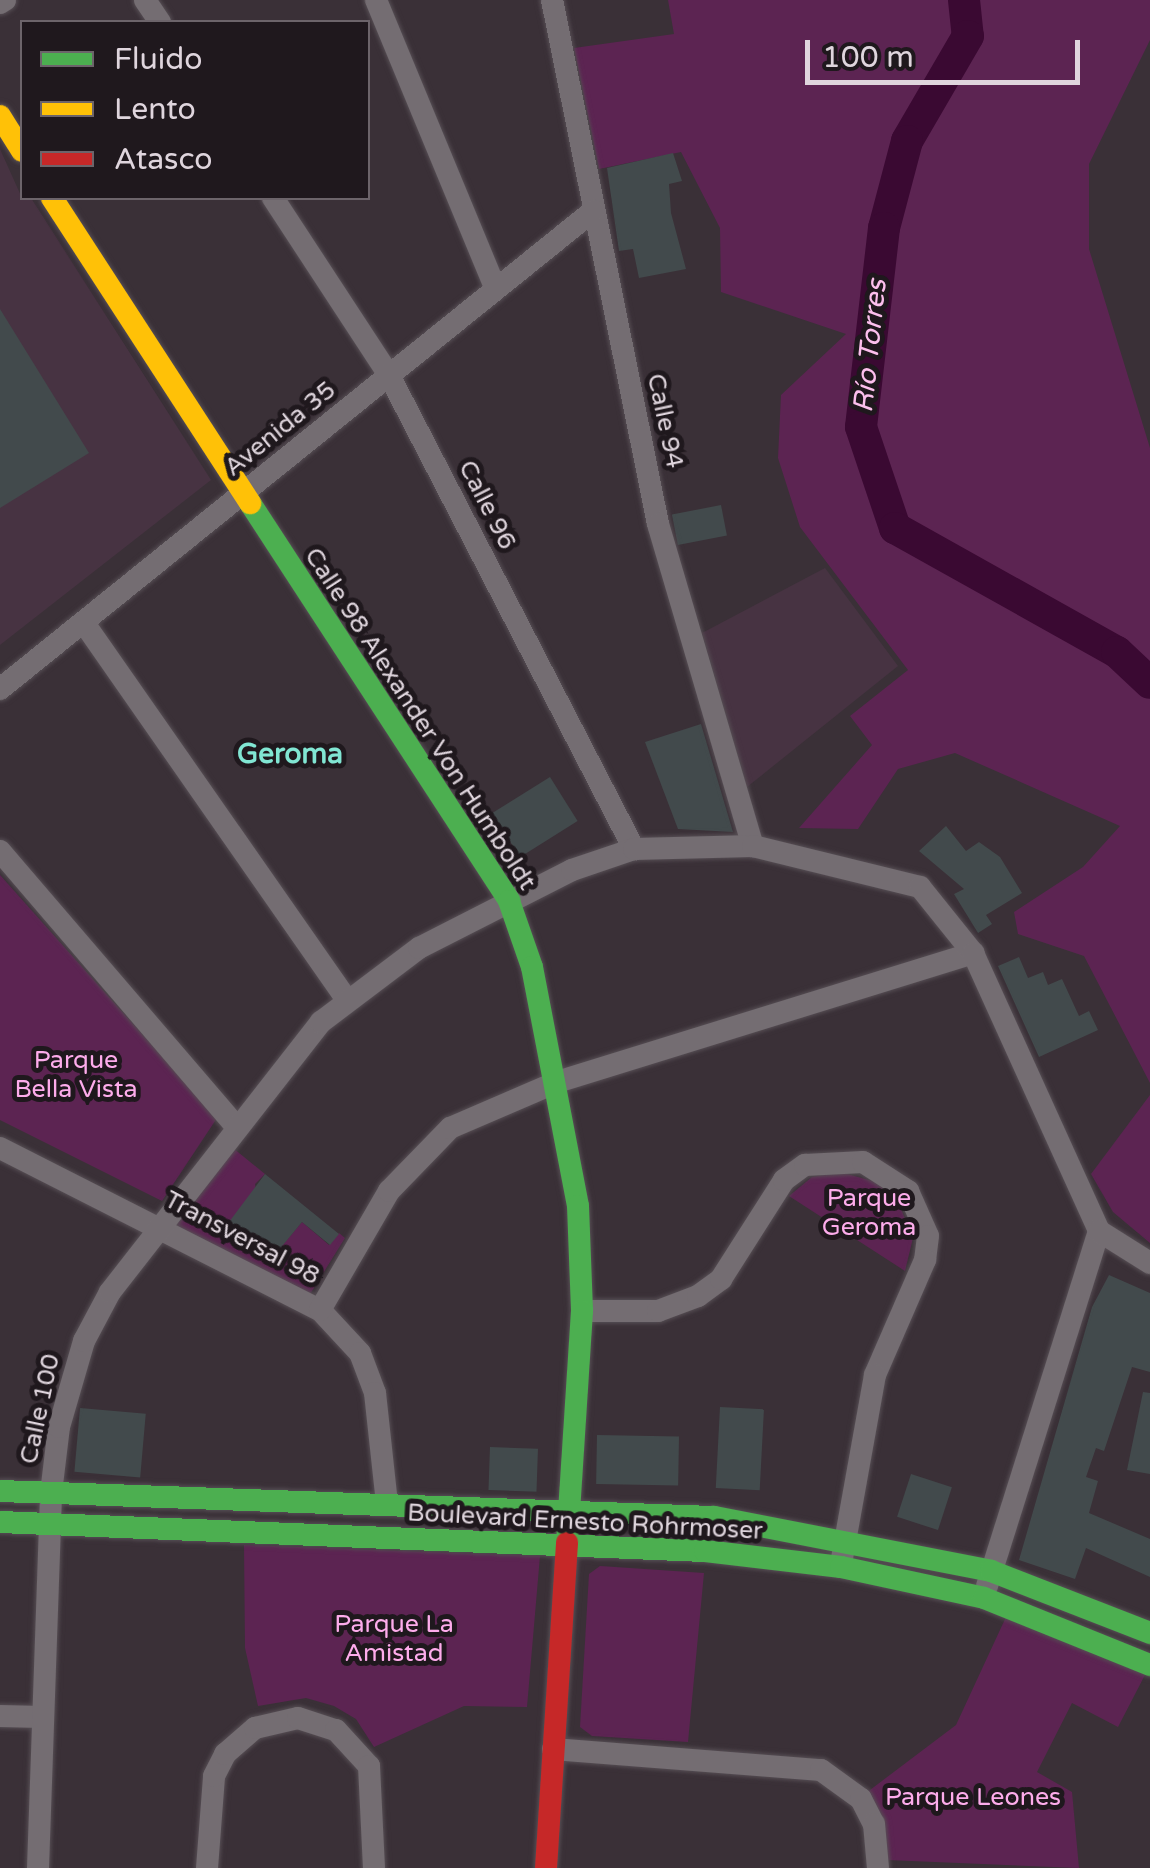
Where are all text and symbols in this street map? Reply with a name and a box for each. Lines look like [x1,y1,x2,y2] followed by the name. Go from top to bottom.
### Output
[20,20,370,200] legend
[810,20,1085,82] scale bar
[822,39,914,76] text: 100 m
[114,41,202,78] text: Fluido
[114,91,196,128] text: Lento
[114,141,213,178] text: Atasco
[846,278,894,414] water label: Río Torres
[640,371,690,471] street label: Calle 94
[218,375,342,483] street label: Avenida 35
[452,455,522,555] street label: Calle 96
[298,542,542,896] street label: Calle 98 Alexander Von Humboldt
[237,737,343,771] district label: Geroma
[14,1046,138,1105] park label: Parque Bella Vista
[822,1184,916,1243] park label: Parque Geroma
[159,1185,325,1291] street label: Transversal 98
[14,1351,66,1467] street label: Calle 100
[407,1498,763,1546] street label: Boulevard Ernesto Rohrmoser
[334,1610,454,1669] park label: Parque La Amistad
[885,1782,1061,1812] park label: Parque Leones

